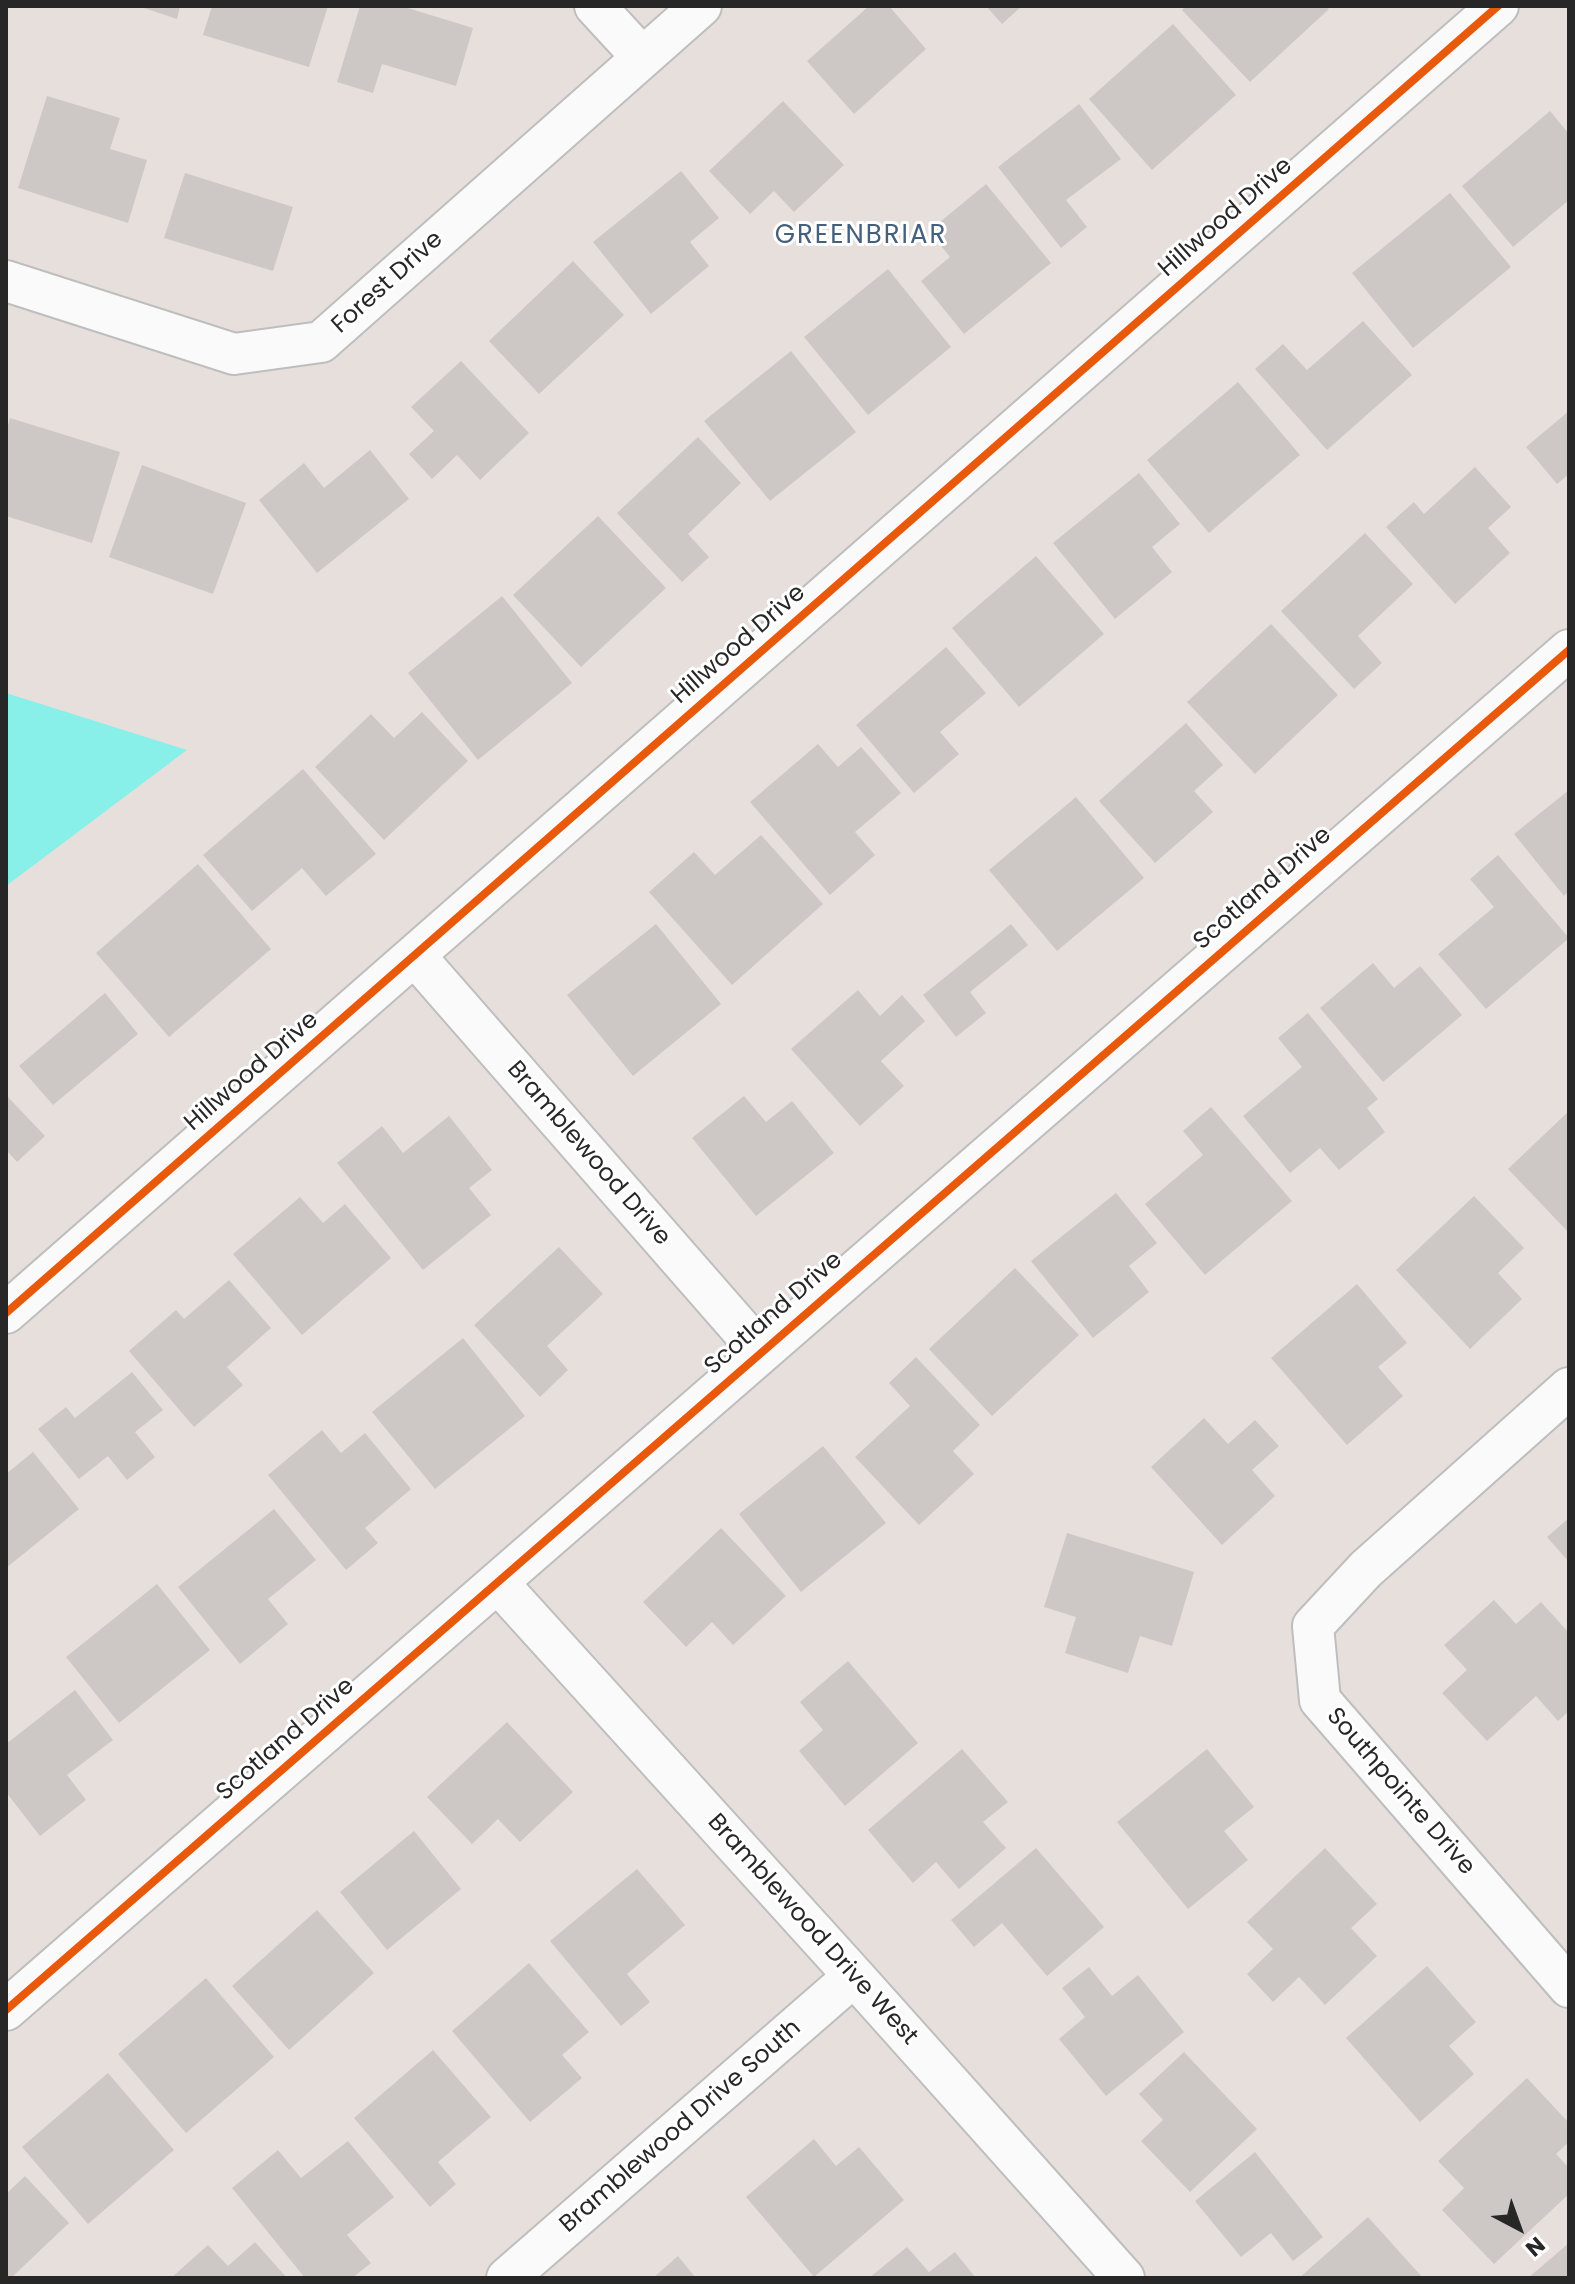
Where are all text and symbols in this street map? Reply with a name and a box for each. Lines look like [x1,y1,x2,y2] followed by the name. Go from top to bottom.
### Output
[1153,152,1299,284] street label: Hillwood Drive
[775,220,947,252] district label: GREENBRIAR
[327,226,449,340] street label: Forest Drive
[666,579,812,711] street label: Hillwood Drive
[1188,821,1338,957] street label: Scotland Drive
[179,1006,325,1138] street label: Hillwood Drive
[500,1056,676,1252] street label: Bramblewood Drive
[699,1246,849,1382] street label: Scotland Drive
[211,1672,361,1808] street label: Scotland Drive
[1320,1703,1480,1881] street label: Southpointe Drive
[701,1809,923,2051] street label: Bramblewood Drive West
[555,2014,807,2240] street label: Bramblewood Drive South
[1479,2188,1559,2268] north arrow
[1519,2229,1551,2264] text: N

